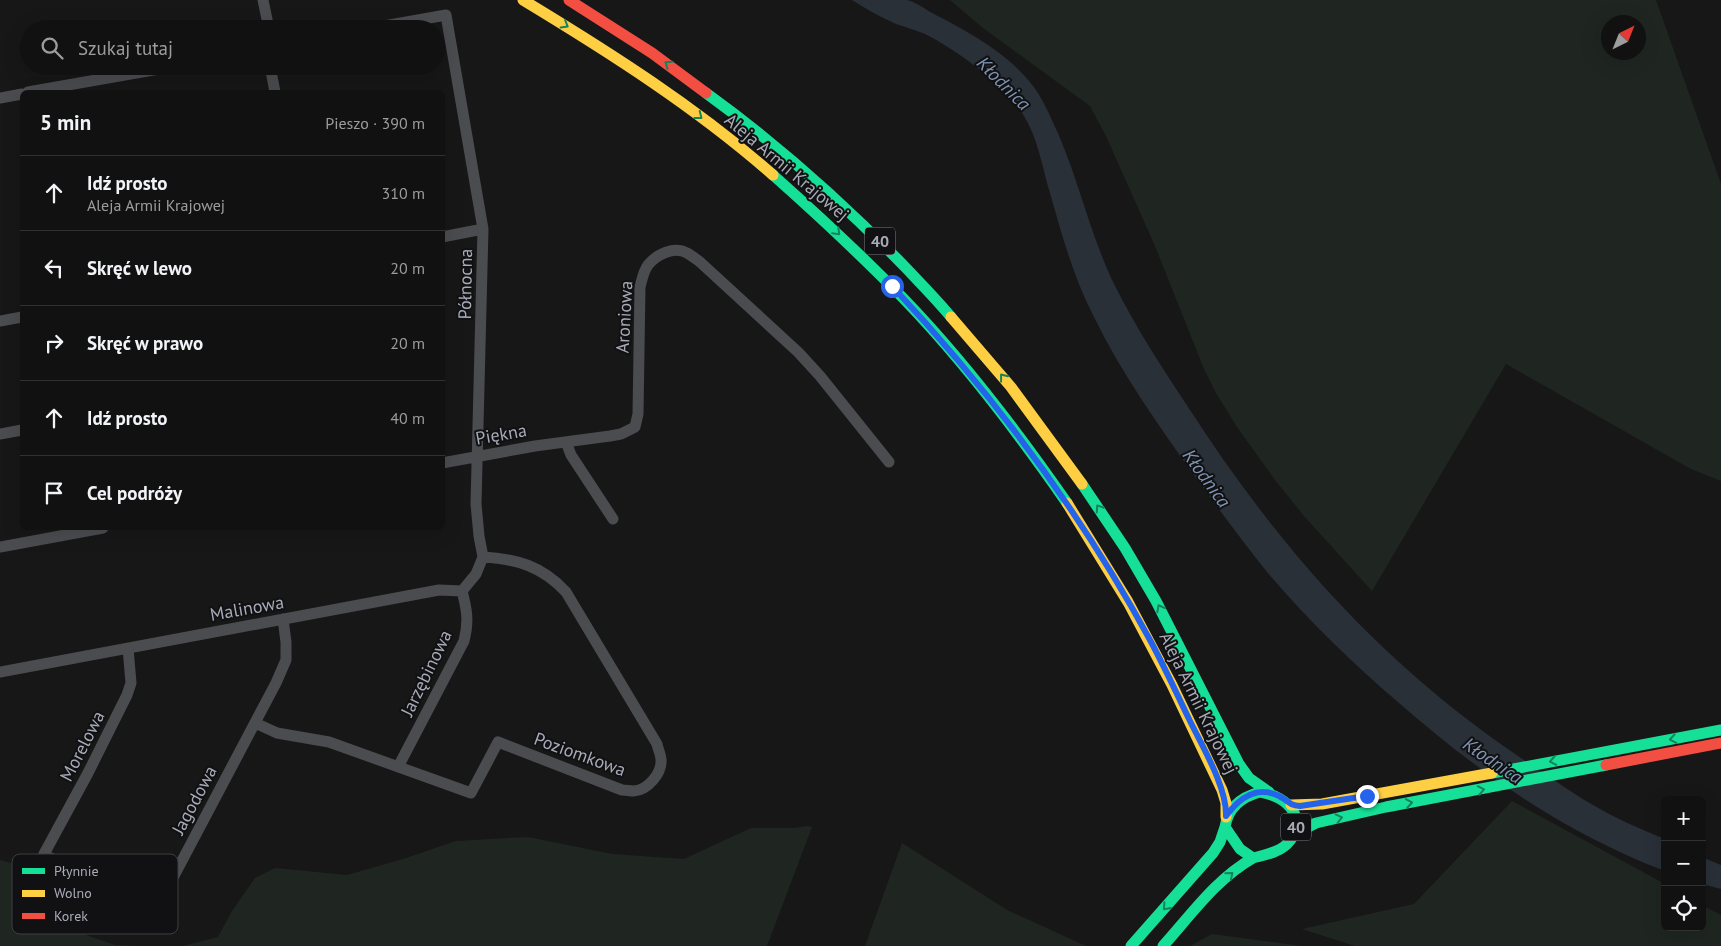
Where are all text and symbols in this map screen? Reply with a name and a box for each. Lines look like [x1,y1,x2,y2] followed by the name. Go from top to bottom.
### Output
[1601,15,1646,60] north arrow
[559,19,568,29] one-way arrow
[20,20,445,75] search box
[38,34,66,62] icon: search
[78,36,173,60] text: Szukaj tutaj
[972,51,1037,116] water label: Kłodnica
[664,61,674,70] one-way arrow
[720,108,854,226] street label: Aleja Armii Krajowej
[40,109,91,136] text: 5 min
[693,111,702,119] one-way arrow
[325,113,425,133] text: Pieszo · 390 m
[87,171,167,195] text: Idź prosto
[40,179,68,207] icon: ahead
[382,183,425,203] text: 310 m
[87,195,225,215] text: Aleja Armii Krajowej
[831,226,840,235] one-way arrow
[865,228,895,255] road number: 40
[453,248,477,320] street label: Północna
[40,254,68,282] icon: left
[87,256,192,280] text: Skręć w lewo
[390,258,425,278] text: 20 m
[881,275,904,298] route start
[611,280,637,354] street label: Aroniowa
[40,329,68,357] icon: right
[87,331,203,355] text: Skręć w prawo
[390,333,425,353] text: 20 m
[1001,374,1009,383] one-way arrow
[40,404,68,432] icon: ahead
[87,406,167,430] text: Idź prosto
[390,408,425,428] text: 40 m
[474,418,528,450] street label: Piękna
[1178,444,1237,513] water label: Kłodnica
[40,479,68,507] icon: arrive
[87,481,182,505] text: Cel podróży
[1096,504,1105,513] one-way arrow
[208,590,286,626] street label: Malinowa
[1156,604,1166,613] one-way arrow
[395,626,457,721] street label: Jarzębinowa
[1155,628,1243,778] street label: Aleja Armii Krajowej
[54,707,110,785] street label: Morelowa
[531,727,629,781] street label: Poziomkowa
[1459,731,1528,789] water label: Kłodnica
[1669,733,1677,743] one-way arrow
[1549,756,1558,766] one-way arrow
[166,762,222,839] street label: Jagodowa
[1356,785,1379,808] route end
[1476,785,1485,796] one-way arrow
[1661,796,1706,931] map controls
[1661,796,1706,841] button: +
[1405,799,1414,809] one-way arrow
[1334,813,1343,824] one-way arrow
[1281,814,1311,840] road number: 40
[1661,841,1706,886] button: −
[12,854,178,934] legend
[54,862,99,880] text: Płynnie
[1224,872,1233,880] one-way arrow
[54,884,92,902] text: Wolno
[1661,886,1706,931] button: locate
[1163,901,1172,910] one-way arrow
[54,907,88,925] text: Korek

